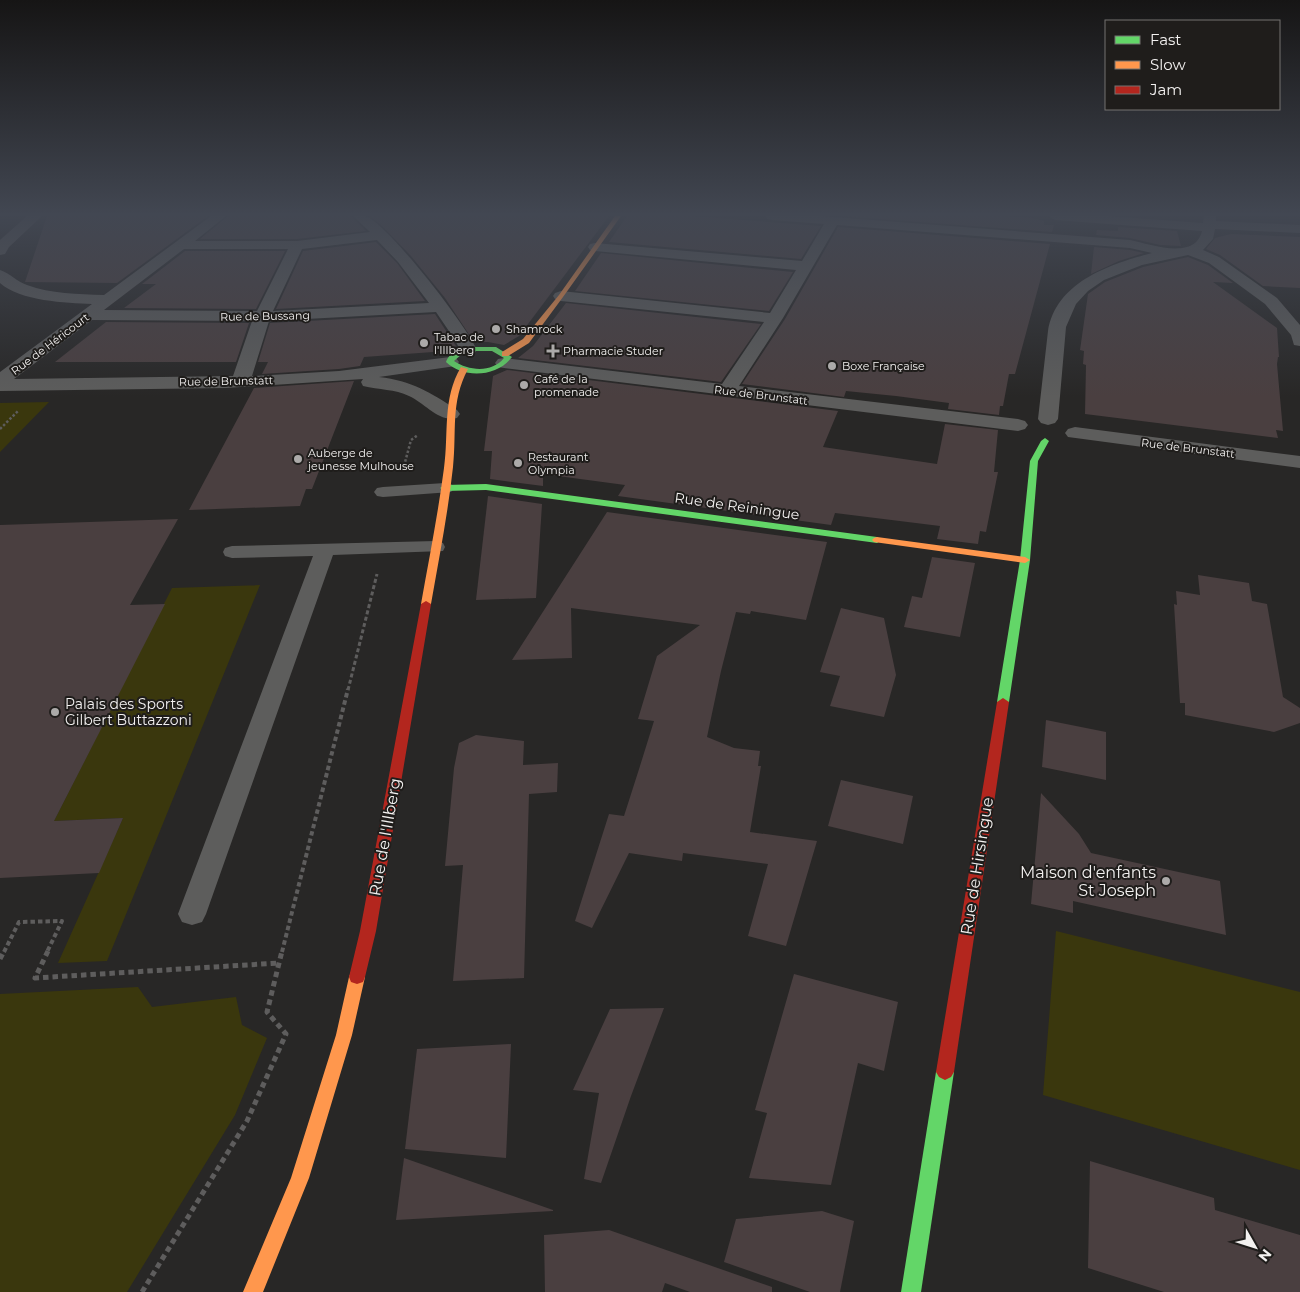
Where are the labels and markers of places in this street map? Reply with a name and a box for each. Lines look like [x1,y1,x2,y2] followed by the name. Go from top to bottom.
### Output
[506,322,563,336] place label: Shamrock
[490,323,502,335] marker: Shamrock
[434,330,484,357] place label: Tabac de l'Illberg
[418,337,430,349] marker: Tabac de l'Illberg
[563,344,663,358] place label: Pharmacie Studer
[547,345,559,357] marker: Pharmacie Studer
[842,359,925,373] place label: Boxe Française
[826,360,838,372] marker: Boxe Française
[534,372,599,399] place label: Café de la promenade
[518,379,530,391] marker: Café de la promenade
[307,446,414,473] place label: Auberge de jeunesse Mulhouse
[528,450,589,477] place label: Restaurant Olympia
[292,453,304,465] marker: Auberge de jeunesse Mulhouse
[512,457,524,469] marker: Restaurant Olympia
[65,695,192,729] place label: Palais des Sports Gilbert Buttazzoni
[49,706,61,718] marker: Palais des Sports Gilbert Buttazzoni
[1020,863,1156,900] place label: Maison d'enfants St Joseph
[1160,875,1172,887] marker: Maison d'enfants St Joseph

